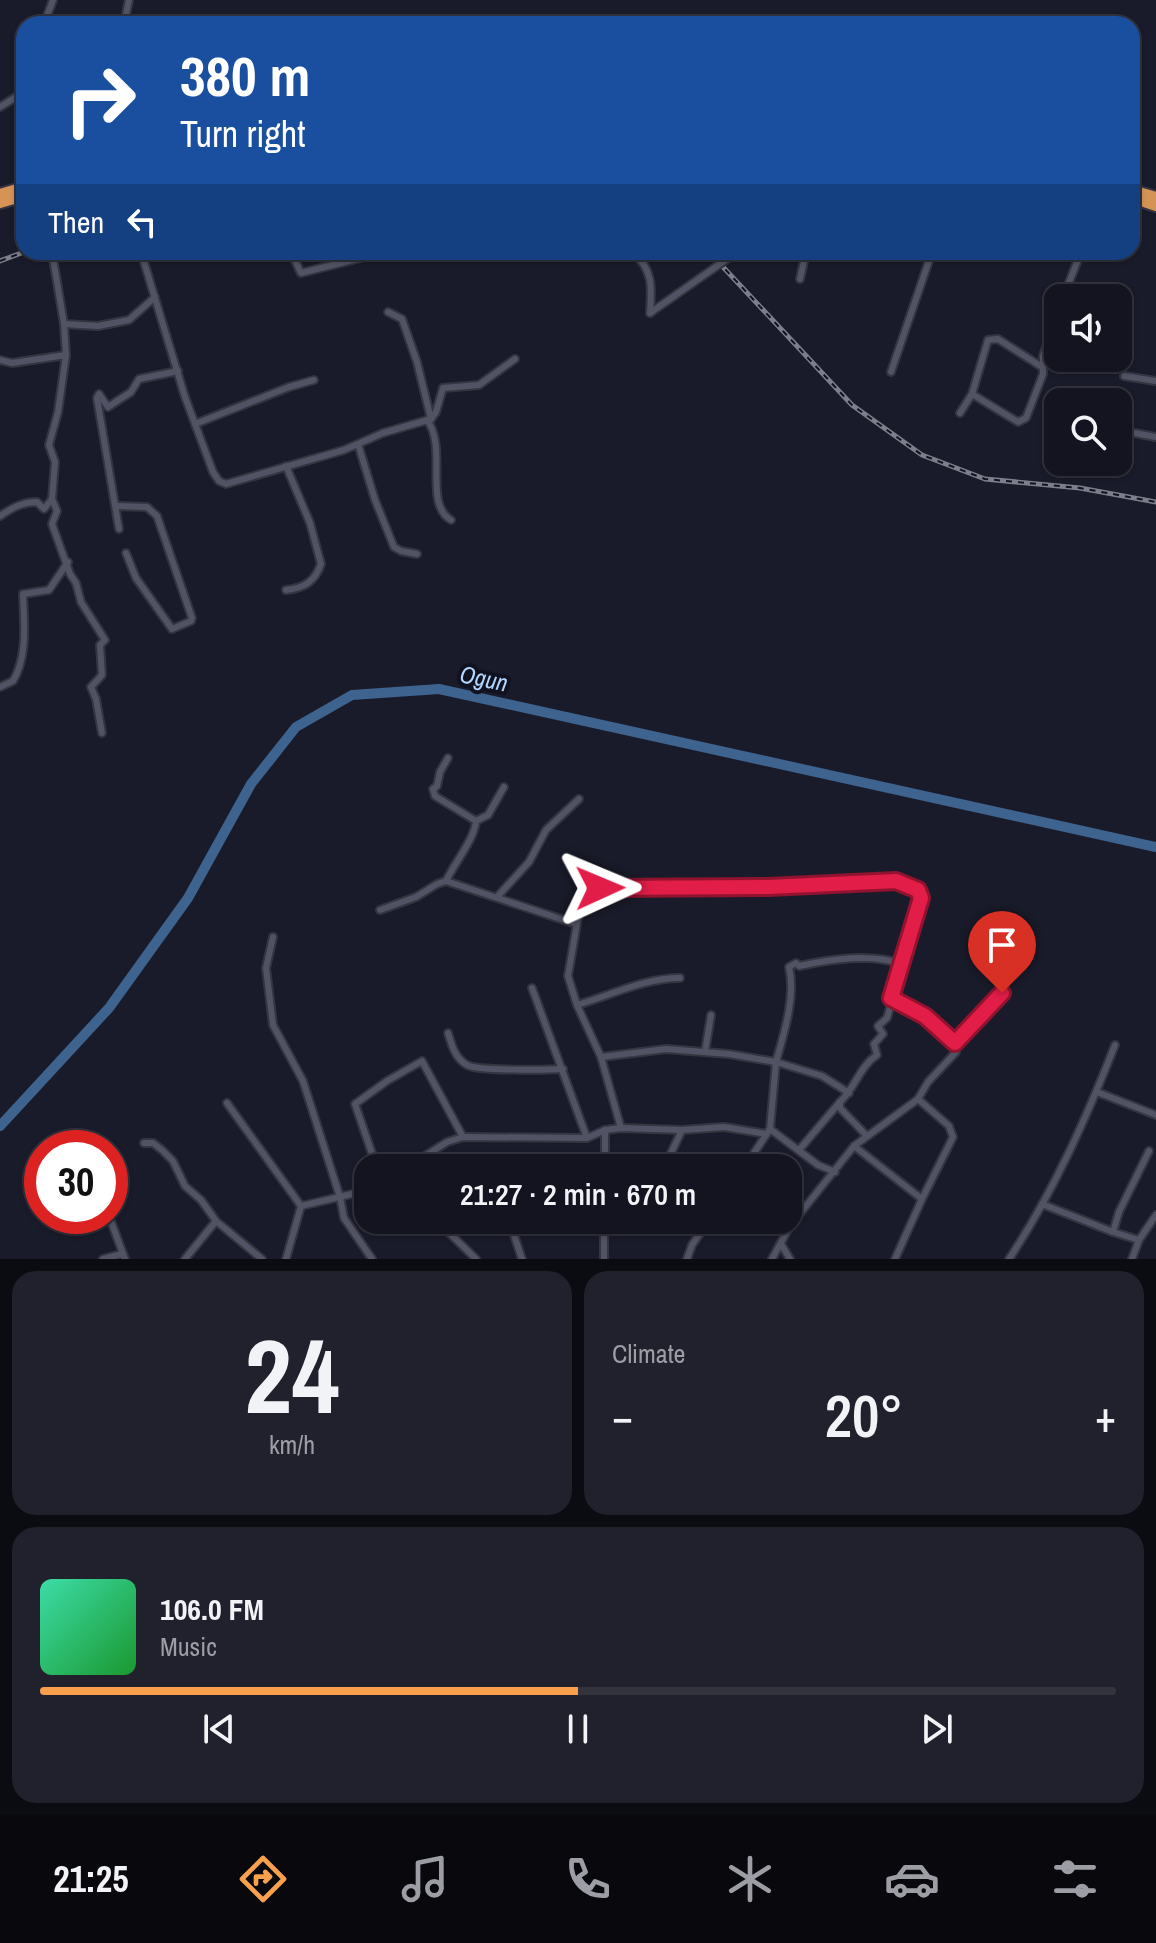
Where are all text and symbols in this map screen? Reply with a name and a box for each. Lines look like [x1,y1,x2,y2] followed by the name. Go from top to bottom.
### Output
[180,38,310,113] text: 380 m
[48,48,152,152] icon: right
[180,110,305,158] text: Turn right
[120,200,164,244] icon: left
[48,202,104,242] text: Then
[1044,284,1132,476] map controls
[1044,284,1132,372] button: sound
[1044,388,1132,476] button: search
[457,657,511,699] water label: Ogun
[558,846,642,930] position arrow
[968,911,1036,993] pin
[980,923,1024,967] icon: arrive
[24,1130,128,1234] speed limit sign: 30
[460,1174,696,1214] text: 21:27 · 2 min · 670 m
[245,1305,339,1445] text: 24
[612,1336,685,1371] text: Climate
[825,1375,903,1456] text: 20°
[612,1386,633,1446] text: −
[1095,1386,1116,1446] text: +
[269,1427,315,1462] text: km/h
[160,1589,264,1629] text: 106.0 FM
[160,1629,217,1664] text: Music
[197,1707,241,1751] icon: previous
[556,1707,600,1751] icon: pause
[915,1707,959,1751] icon: next
[235,1851,291,1907] icon: directions
[397,1851,453,1907] icon: music
[560,1851,616,1907] icon: phone
[722,1851,778,1907] icon: climate
[884,1851,940,1907] icon: car
[1047,1851,1103,1907] icon: filters
[53,1855,129,1903] text: 21:25

